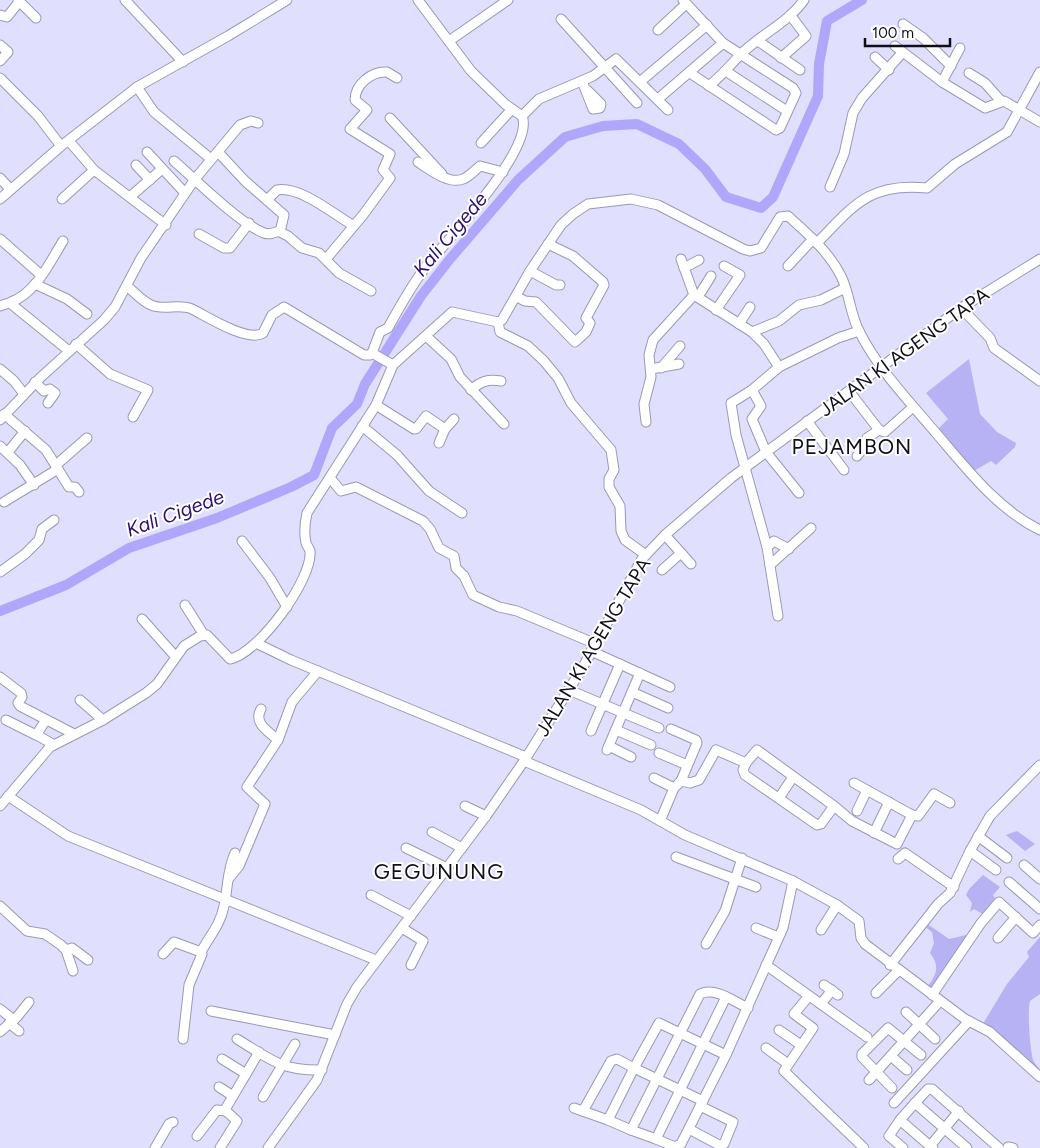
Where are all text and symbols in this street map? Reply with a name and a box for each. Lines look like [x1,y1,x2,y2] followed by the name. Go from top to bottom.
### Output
[865,15,950,47] scale bar
[872,24,914,42] text: 100 m
[408,187,492,281] water label: Kali Cigede
[815,283,993,421] street label: JALAN KI AGENG TAPA
[792,434,912,459] district label: PEJAMBON
[123,484,227,542] water label: Kali Cigede
[531,554,655,740] street label: JALAN KI AGENG TAPA
[374,859,504,884] district label: GEGUNUNG

